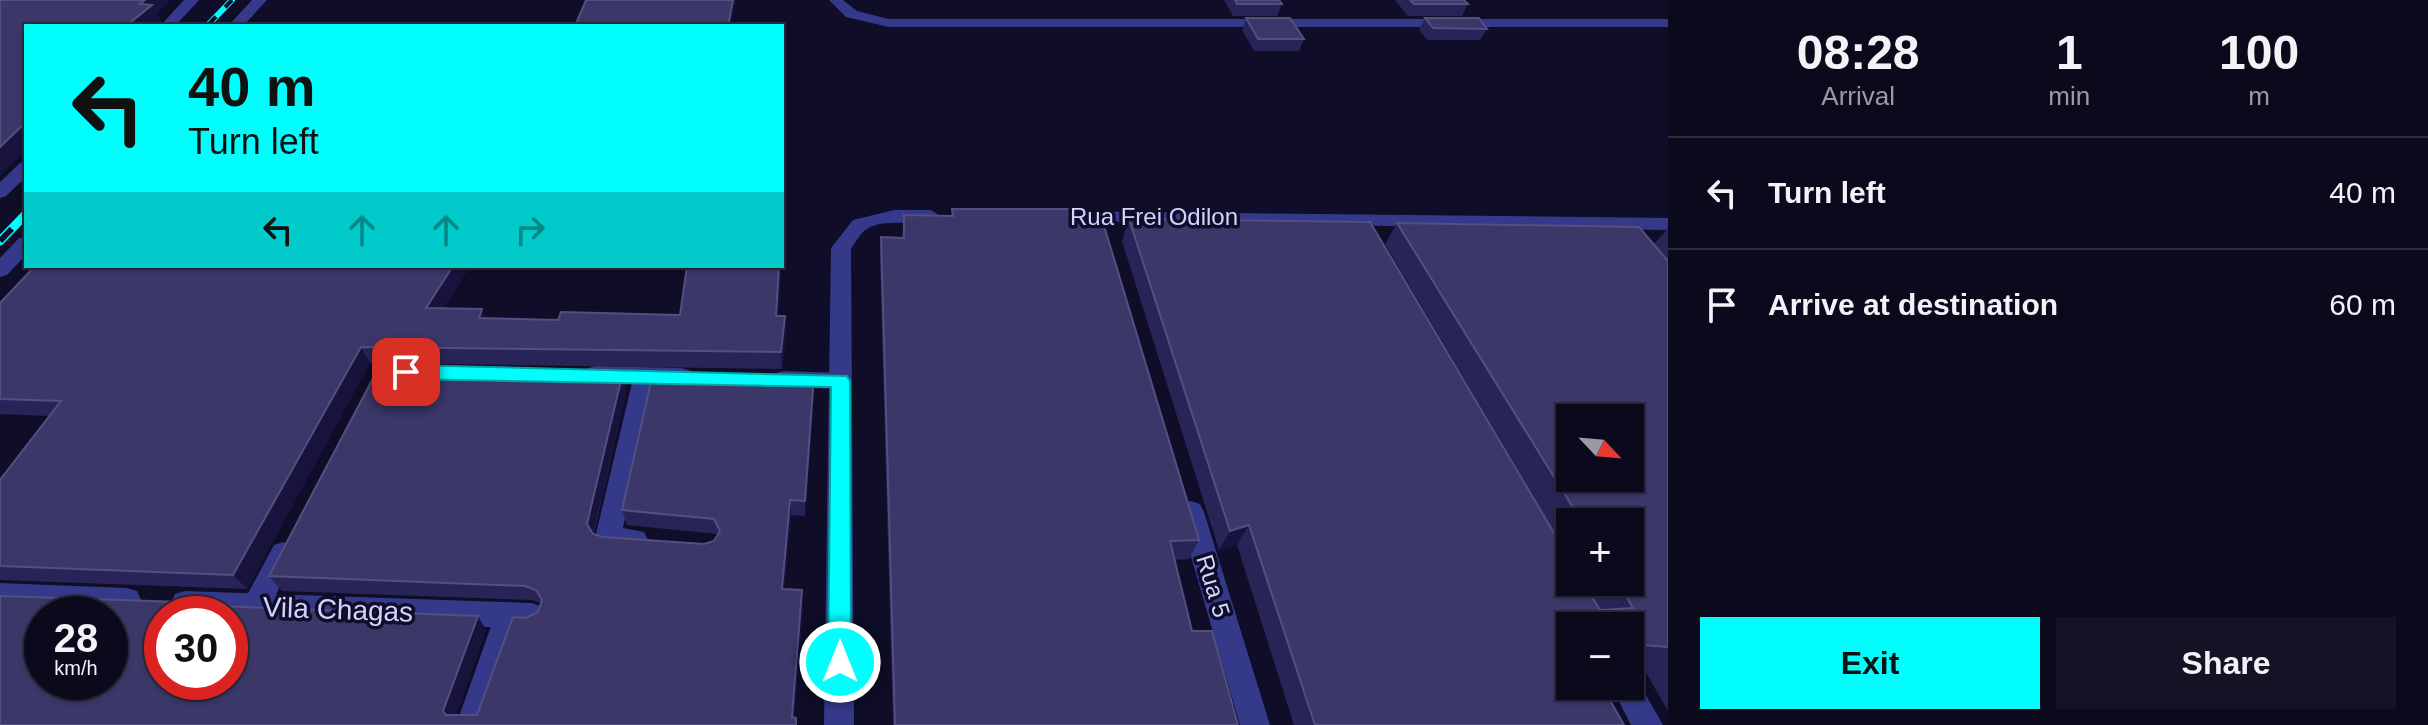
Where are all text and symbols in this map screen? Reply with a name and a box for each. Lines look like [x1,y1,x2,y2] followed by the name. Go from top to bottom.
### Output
[1797,26,1920,79] text: 08:28
[2056,26,2083,79] text: 1
[2219,26,2299,79] text: 100
[188,55,316,118] text: 40 m
[56,56,160,160] icon: left
[1821,81,1895,111] text: Arrival
[2048,81,2090,111] text: min
[2248,81,2270,111] text: m
[188,121,319,162] text: Turn left
[1700,171,1744,215] icon: left
[1768,176,1886,209] text: Turn left
[2329,176,2396,209] text: 40 m
[1070,203,1238,230] street label: Rua Frei Odilon
[256,208,300,252] icon: left
[340,208,384,252] icon: ahead
[424,208,468,252] icon: ahead
[508,208,552,252] icon: right
[1700,283,1744,327] icon: arrive
[1768,288,2058,321] text: Arrive at destination
[2329,288,2396,321] text: 60 m
[372,338,440,406] pin
[384,350,428,394] icon: arrive
[1556,404,1644,492] north arrow
[1556,404,1644,700] map controls
[1556,508,1644,596] button: +
[1191,551,1236,620] street label: Rua 5
[262,591,414,628] street label: Vila Chagas
[144,596,248,700] speed limit sign: 30
[1556,612,1644,700] button: −
[54,616,98,660] text: 28
[1700,617,2040,709] button: Exit
[2056,617,2396,709] button: Share
[798,620,882,704] position arrow
[54,657,98,679] text: km/h

